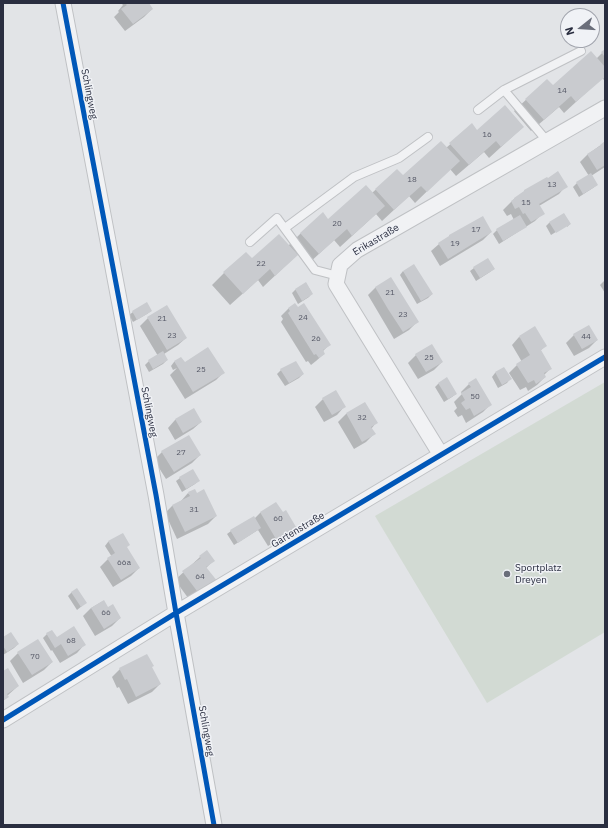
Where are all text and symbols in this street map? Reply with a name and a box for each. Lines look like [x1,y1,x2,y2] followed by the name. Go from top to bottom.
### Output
[560,8,600,48] north arrow
[562,25,577,37] text: N
[78,68,100,120] street label: Schlingweg
[557,86,567,96] house number: 14
[482,130,492,140] house number: 16
[407,175,417,185] house number: 18
[547,180,557,190] house number: 13
[521,198,531,208] house number: 15
[332,219,342,229] house number: 20
[351,222,401,258] street label: Erikastraße
[471,225,481,235] house number: 17
[450,239,460,249] house number: 19
[256,259,266,269] house number: 22
[385,288,395,298] house number: 21
[398,310,408,320] house number: 23
[298,313,308,323] house number: 24
[157,314,167,324] house number: 21
[167,331,177,341] house number: 23
[581,332,591,342] house number: 44
[311,334,321,344] house number: 26
[424,353,434,363] house number: 25
[196,365,206,375] house number: 25
[138,386,160,438] street label: Schlingweg
[470,392,480,402] house number: 50
[357,413,367,423] house number: 32
[176,448,186,458] house number: 27
[189,505,199,515] house number: 31
[269,509,327,551] street label: Gartenstraße
[273,514,283,524] house number: 60
[117,558,131,568] house number: 66a
[515,562,561,586] place label: Sportplatz Dreyen
[502,569,512,579] marker: Sportplatz Dreyen
[195,572,205,582] house number: 64
[101,608,111,618] house number: 66
[66,636,76,646] house number: 68
[30,652,40,662] house number: 70
[196,705,216,757] street label: Schlingweg

